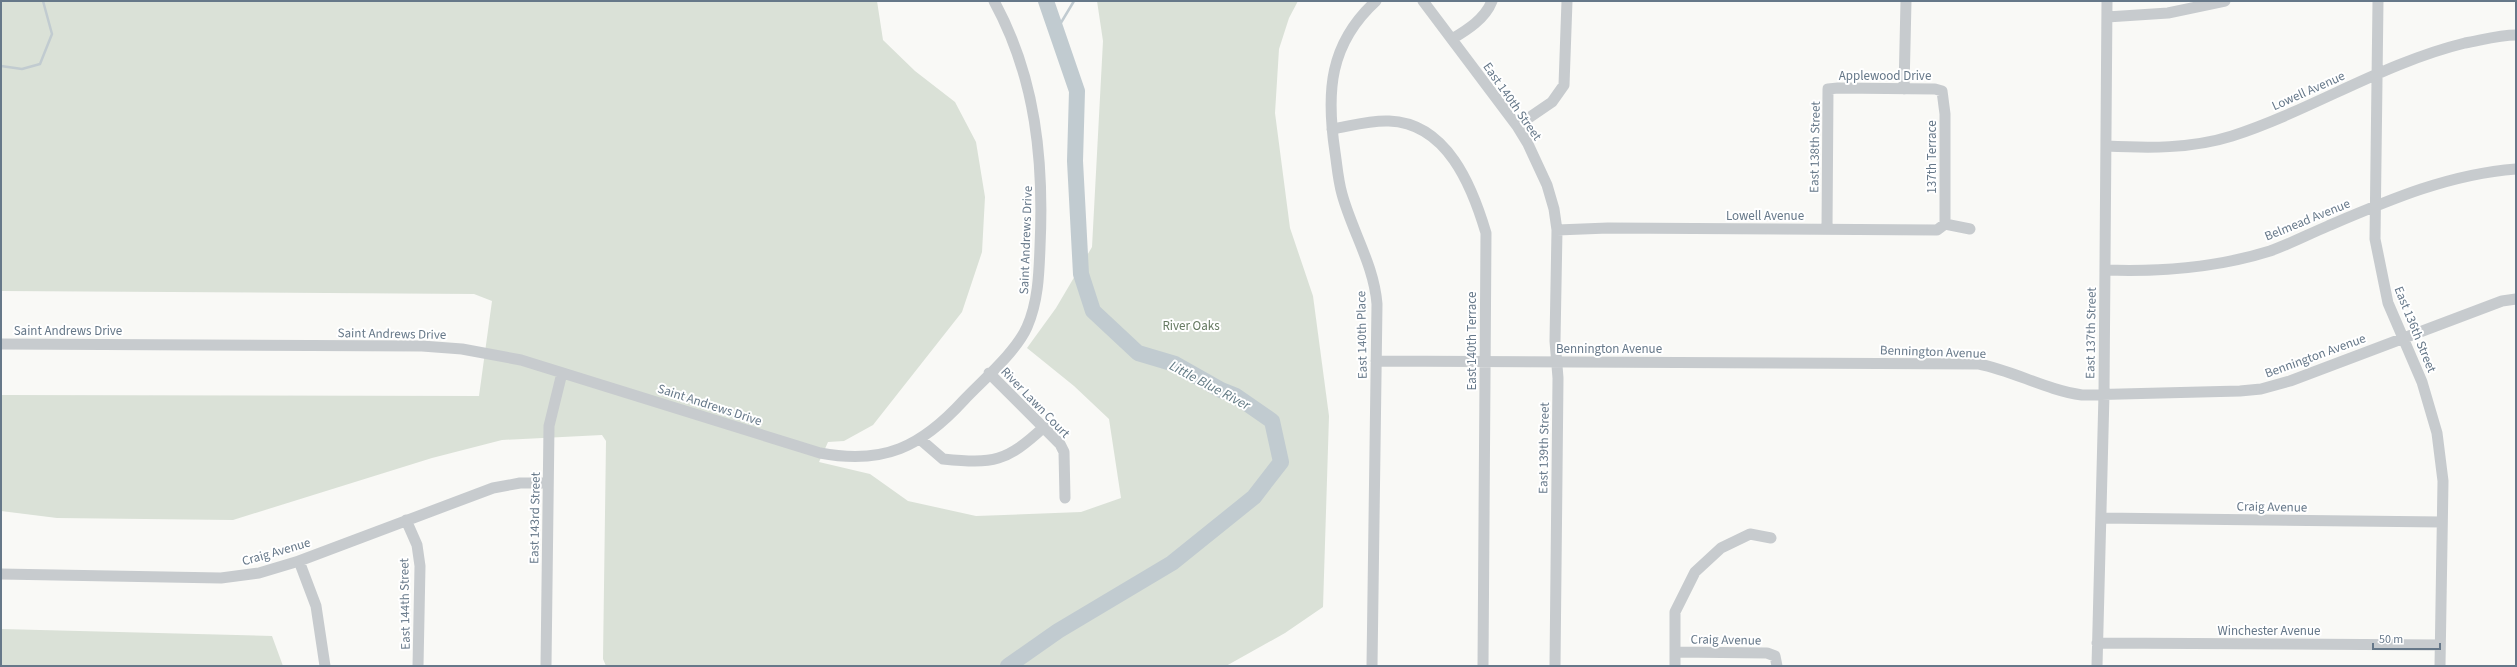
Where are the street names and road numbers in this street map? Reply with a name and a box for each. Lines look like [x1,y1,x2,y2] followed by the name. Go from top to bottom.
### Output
[1479,59,1546,145] street label: East 140th Street
[1839,67,1931,85] street label: Applewood Drive
[2269,67,2348,115] street label: Lowell Avenue
[1805,100,1825,193] street label: East 138th Street
[1923,120,1941,194] street label: 137th Terrace
[1015,185,1037,295] street label: Saint Andrews Drive
[2262,195,2353,245] street label: Belmead Avenue
[1726,207,1804,225] street label: Lowell Avenue
[2390,284,2441,376] street label: East 136th Street
[2081,286,2101,379] street label: East 137th Street
[1352,291,1372,379] street label: East 140th Place
[1463,292,1481,390] street label: East 140th Terrace
[14,322,122,340] street label: Saint Andrews Drive
[338,324,446,344] street label: Saint Andrews Drive
[2262,329,2368,383] street label: Bennington Avenue
[1556,340,1662,358] street label: Bennington Avenue
[1880,341,1986,363] street label: Bennington Avenue
[997,363,1074,443] street label: River Lawn Court
[655,380,764,430] street label: Saint Andrews Drive
[1534,401,1554,494] street label: East 139th Street
[525,471,545,564] street label: East 143rd Street
[2237,497,2307,517] street label: Craig Avenue
[240,534,313,570] street label: Craig Avenue
[395,557,415,650] street label: East 144th Street
[2217,622,2321,640] street label: Winchester Avenue
[1691,630,1761,650] street label: Craig Avenue

